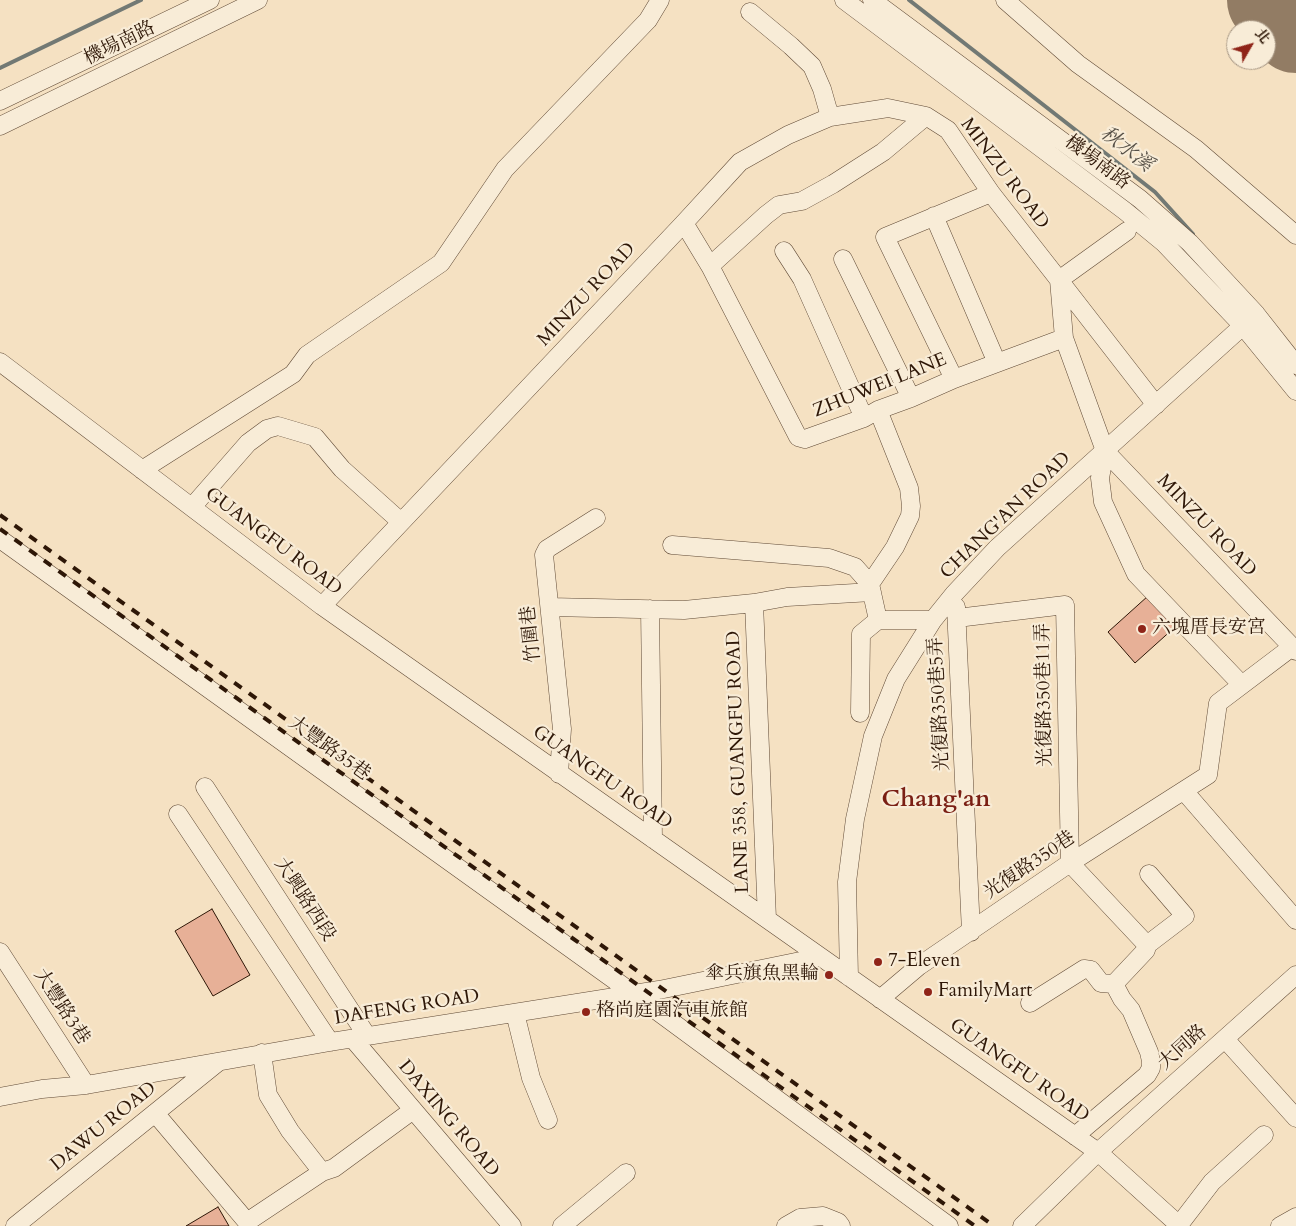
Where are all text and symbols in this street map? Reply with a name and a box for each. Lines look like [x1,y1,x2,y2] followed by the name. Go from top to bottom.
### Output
[81,17,159,71] street label: 機場南路
[1226,20,1276,70] north arrow
[1251,25,1274,47] text: 北
[955,114,1053,234] street label: MINZU ROAD
[1095,122,1157,178] water label: 秋水溪
[1060,131,1134,195] street label: 機場南路
[533,238,641,352] street label: MINZU ROAD
[810,349,950,423] street label: ZHUWEI LANE
[936,448,1076,584] street label: CHANG'AN ROAD
[1152,470,1260,582] street label: MINZU ROAD
[200,483,346,601] street label: GUANGFU ROAD
[518,604,546,664] street label: 竹圍巷
[1152,618,1266,640] place label: 六塊厝長安宮
[1032,623,1058,767] street label: 光復路350巷11弄
[1136,623,1148,635] marker: 六塊厝長安宮
[723,630,755,894] street label: LANE 358, GUANGFU ROAD
[925,637,955,771] street label: 光復路350巷5弄
[284,712,374,786] street label: 大豐路35巷
[528,721,676,835] street label: GUANGFU ROAD
[882,786,990,814] district label: Chang'an
[980,827,1080,905] street label: 光復路350巷
[269,854,339,946] street label: 大興路西段
[888,951,960,973] place label: 7-Eleven
[872,956,884,968] marker: 7-Eleven
[705,964,819,986] place label: 傘兵旗魚黑輪
[28,965,94,1049] street label: 大豐路3巷
[823,969,835,981] marker: 傘兵旗魚黑輪
[938,981,1032,1003] place label: FamilyMart
[333,985,481,1031] street label: DAFENG ROAD
[922,986,934,998] marker: FamilyMart
[596,1001,748,1023] place label: 格尚庭園汽車旅館
[580,1006,592,1018] marker: 格尚庭園汽車旅館
[945,1014,1093,1128] street label: GUANGFU ROAD
[1154,1020,1212,1076] street label: 大同路
[393,1056,503,1182] street label: DAXING ROAD
[47,1078,161,1176] street label: DAWU ROAD

